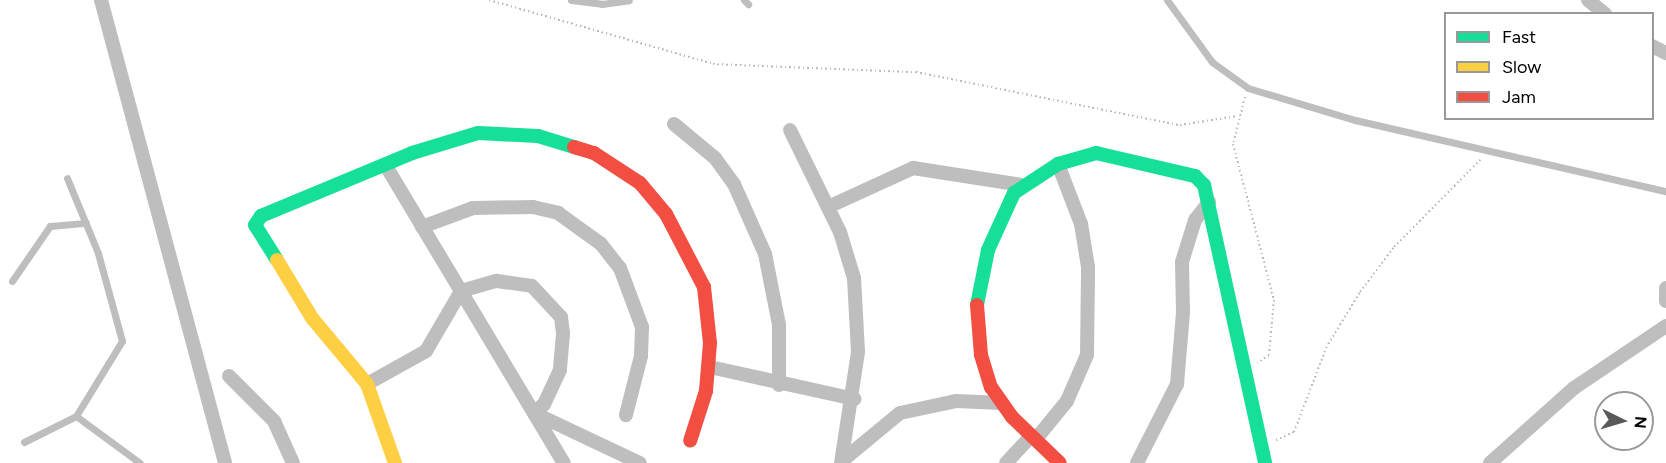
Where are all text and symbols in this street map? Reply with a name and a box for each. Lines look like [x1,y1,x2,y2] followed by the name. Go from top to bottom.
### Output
[1444,12,1654,120] legend
[1502,26,1536,48] text: Fast
[1502,56,1541,78] text: Slow
[1502,86,1536,108] text: Jam
[1594,391,1654,451] north arrow
[1630,415,1650,429] text: N

